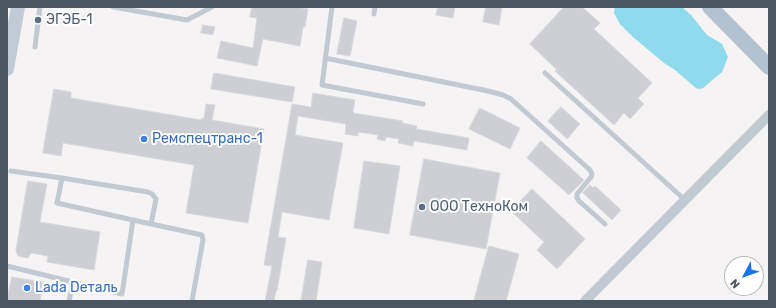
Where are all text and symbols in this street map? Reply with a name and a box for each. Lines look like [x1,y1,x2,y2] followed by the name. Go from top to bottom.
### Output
[46,12,92,28] place label: ЭГЭБ-1
[33,15,43,25] marker: ЭГЭБ-1
[152,131,263,147] place label: Ремспецтранс-1
[139,134,149,144] marker: Ремспецтранс-1
[430,199,528,215] place label: ООО ТехноКом
[417,202,427,212] marker: ООО ТехноКом
[724,256,764,296] north arrow
[728,276,743,291] text: N
[35,280,118,296] place label: Lada Dеталь
[22,283,32,293] marker: Lada Dеталь

